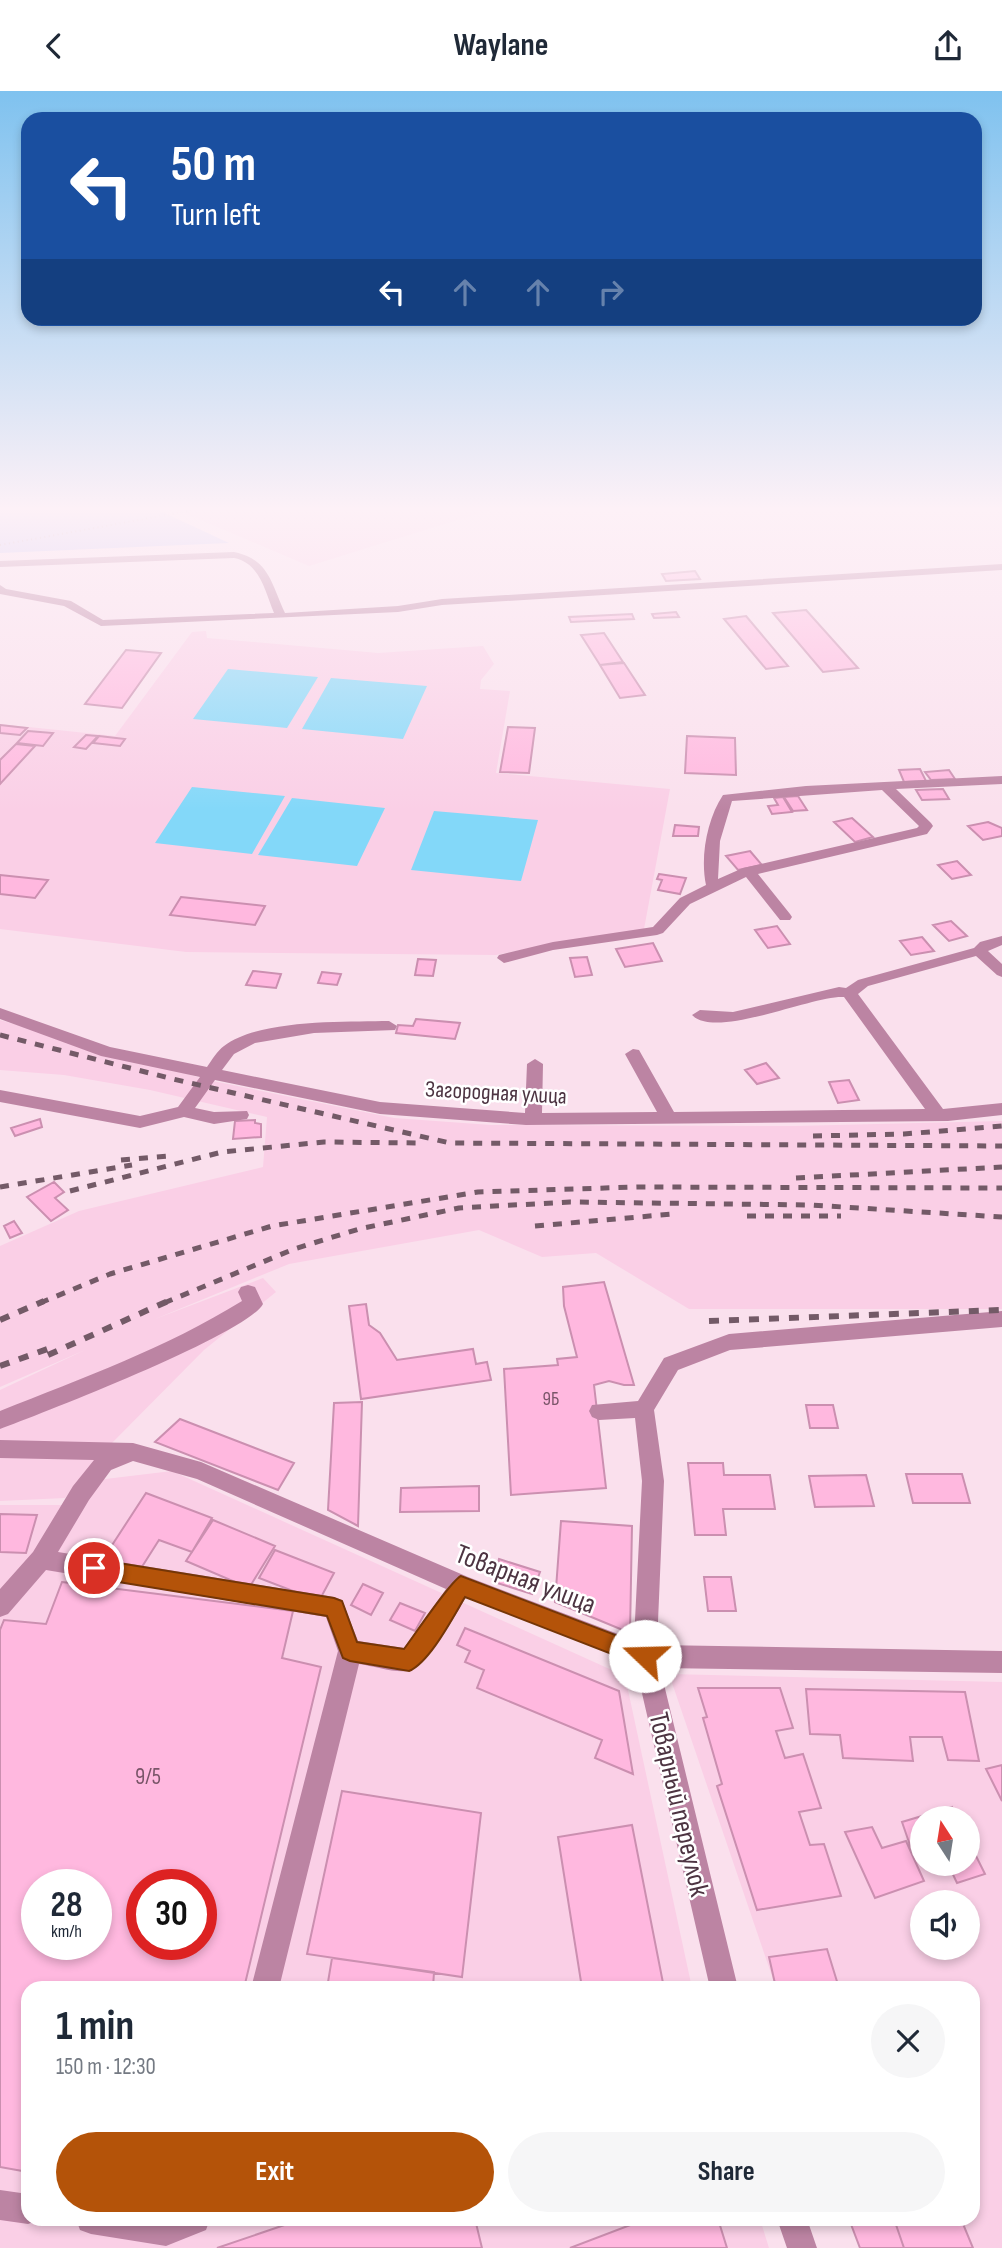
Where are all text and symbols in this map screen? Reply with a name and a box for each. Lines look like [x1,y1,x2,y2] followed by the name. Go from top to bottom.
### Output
[453,26,549,65] text: Waylane
[35,27,73,65] icon: back
[929,27,967,65] icon: share
[171,136,256,195] text: 50 m
[56,140,147,231] icon: left
[171,196,261,235] text: Turn left
[373,273,411,311] icon: left
[446,273,484,311] icon: ahead
[519,273,557,311] icon: ahead
[592,273,630,311] icon: right
[424,1075,567,1111] street label: Загородная улица
[543,1388,559,1411] house number: 9Б
[64,1538,124,1598] pin
[451,1538,600,1621] street label: Товарная улица
[75,1549,113,1587] icon: arrive
[608,1619,682,1693] position arrow
[641,1709,716,1900] street label: Товарный переулок
[135,1763,161,1791] house number: 9/5
[910,1806,980,1876] north arrow
[910,1806,980,1960] map controls
[126,1869,217,1960] speed limit sign: 30
[51,1884,82,1927] text: 28
[910,1890,980,1960] button: sound
[51,1921,82,1942] text: km/h
[56,2001,134,2052] text: 1 min
[871,2004,945,2078] button: close
[56,2053,156,2081] text: 150 m · 12:30
[56,2132,494,2212] button: Exit
[508,2132,945,2212] button: Share

